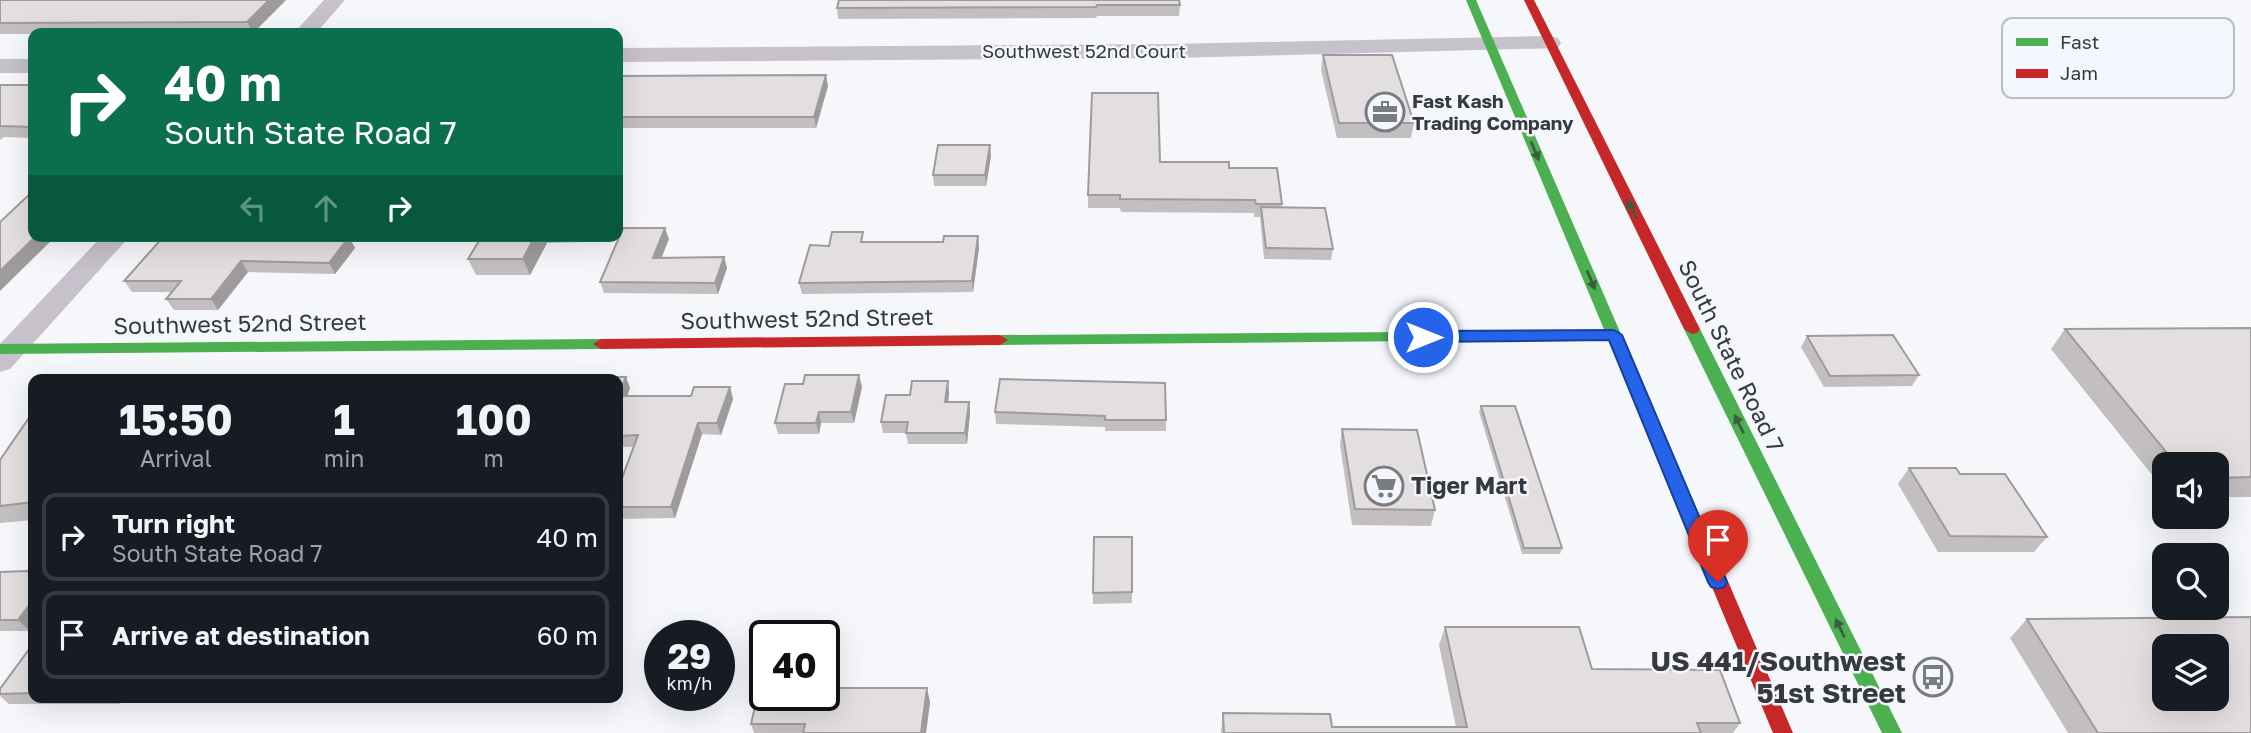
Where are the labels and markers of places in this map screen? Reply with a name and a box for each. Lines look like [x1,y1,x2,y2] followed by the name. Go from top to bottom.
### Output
[1412,89,1574,134] place label: Fast Kash Trading Company
[1364,91,1406,133] office icon: Fast Kash Trading Company
[1363,465,1405,507] supermarket icon: Tiger Mart
[1411,471,1527,499] place label: Tiger Mart
[1688,510,1748,582] pin
[1650,644,1906,709] place label: US 441/Southwest 51st Street
[1912,656,1954,698] bus stop icon: US 441/Southwest 51st Street

